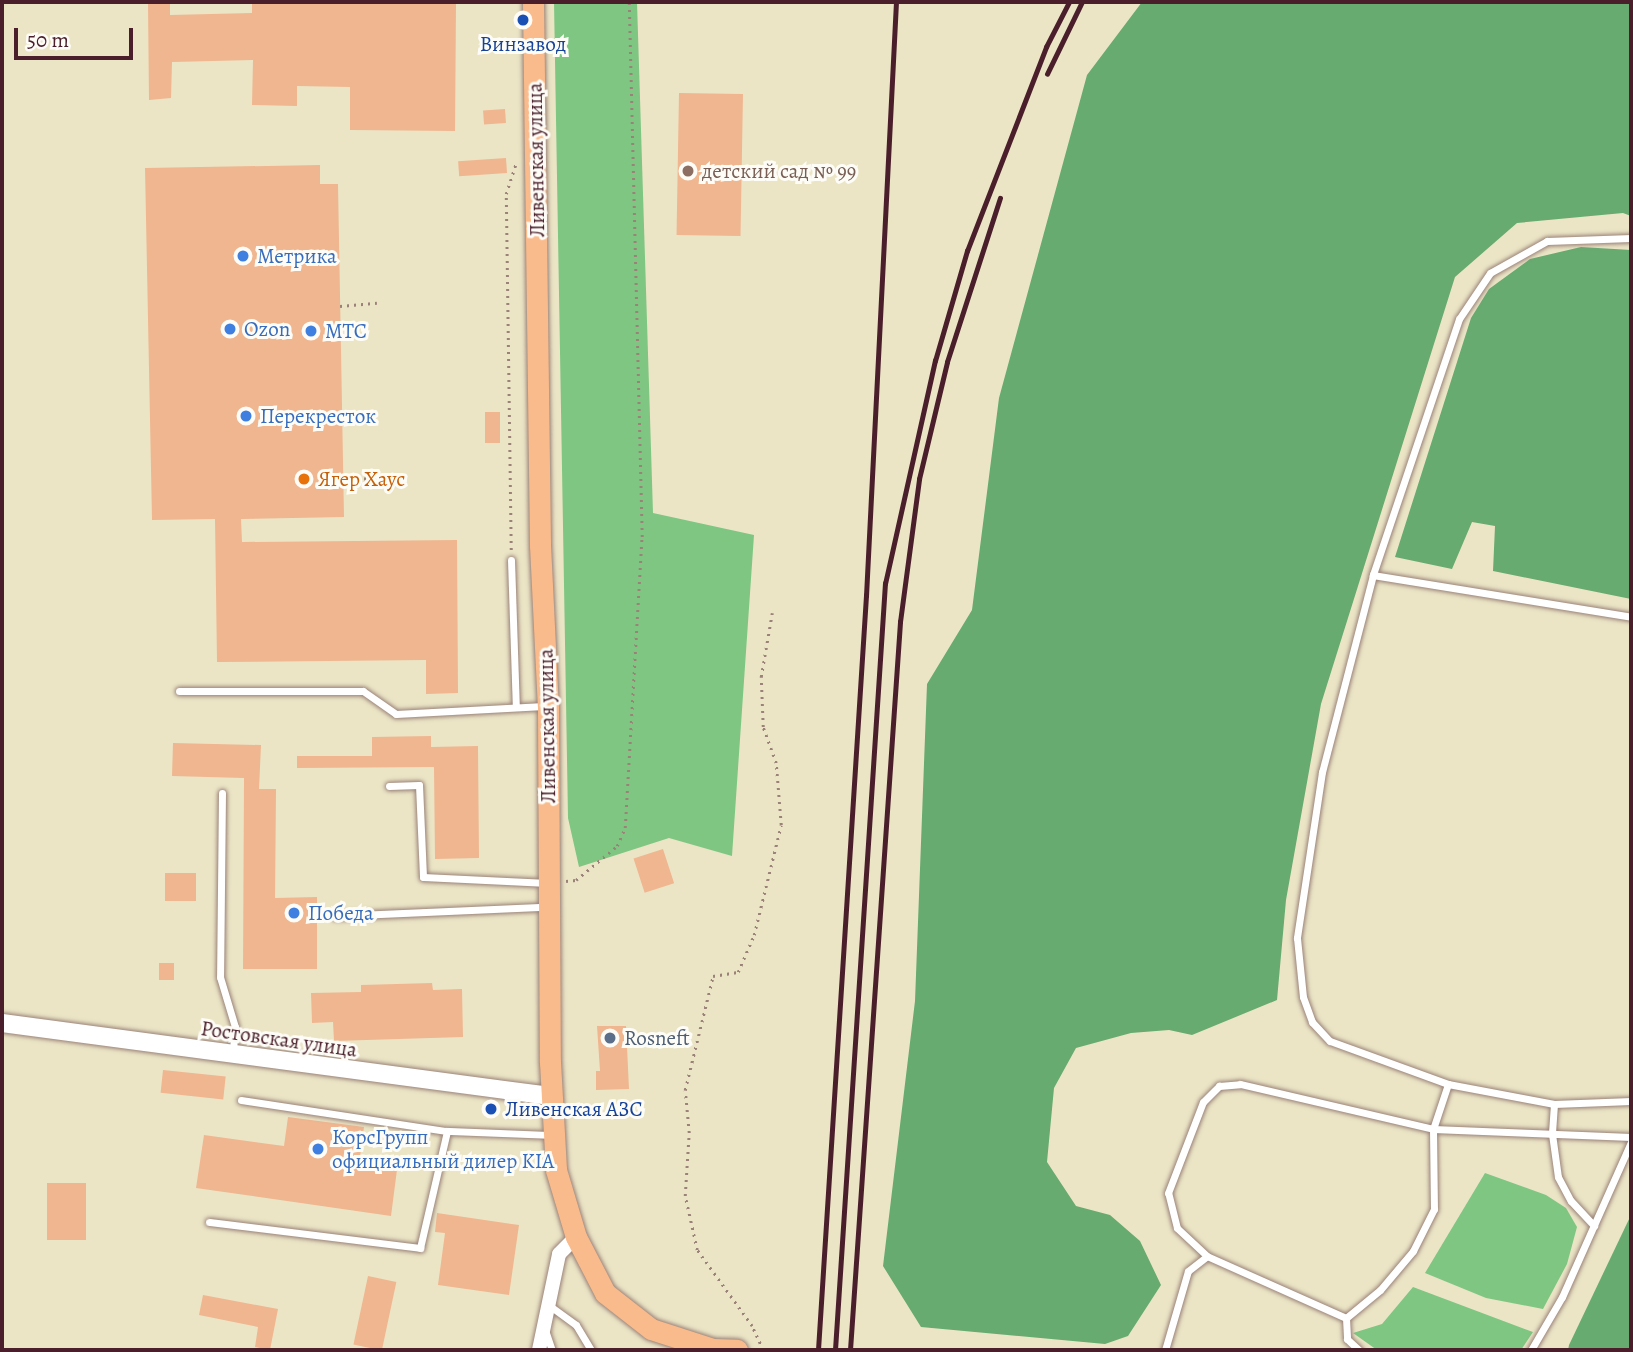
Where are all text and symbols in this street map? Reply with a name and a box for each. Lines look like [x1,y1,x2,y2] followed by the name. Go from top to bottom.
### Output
[515,12,531,28] marker: Винзавод
[18,14,136,58] scale bar
[27,26,69,54] text: 50 m
[480,31,566,57] place label: Винзавод
[522,82,550,238] street label: Ливенская улица
[702,158,856,184] place label: детский сад № 99
[680,163,696,179] marker: детский сад № 99
[257,243,337,269] place label: Метрика
[235,248,251,264] marker: Метрика
[244,316,290,342] place label: Ozon
[325,318,367,344] place label: МТС
[222,321,238,337] marker: Ozon
[303,323,319,339] marker: МТС
[260,403,376,429] place label: Перекресток
[238,408,254,424] marker: Перекресток
[318,466,405,492] place label: Ягер Хаус
[296,471,312,487] marker: Ягер Хаус
[533,648,561,804] street label: Ливенская улица
[308,900,374,926] place label: Победа
[286,905,302,921] marker: Победа
[199,1016,359,1062] street label: Ростовская улица
[624,1025,690,1051] place label: Rosneft
[602,1030,618,1046] marker: Rosneft
[505,1096,643,1122] place label: Ливенская АЗС
[483,1101,499,1117] marker: Ливенская АЗС
[332,1124,554,1174] place label: КорсГрупп официальный дилер KIA
[310,1141,326,1157] marker: КорсГрупп официальный дилер KIA

